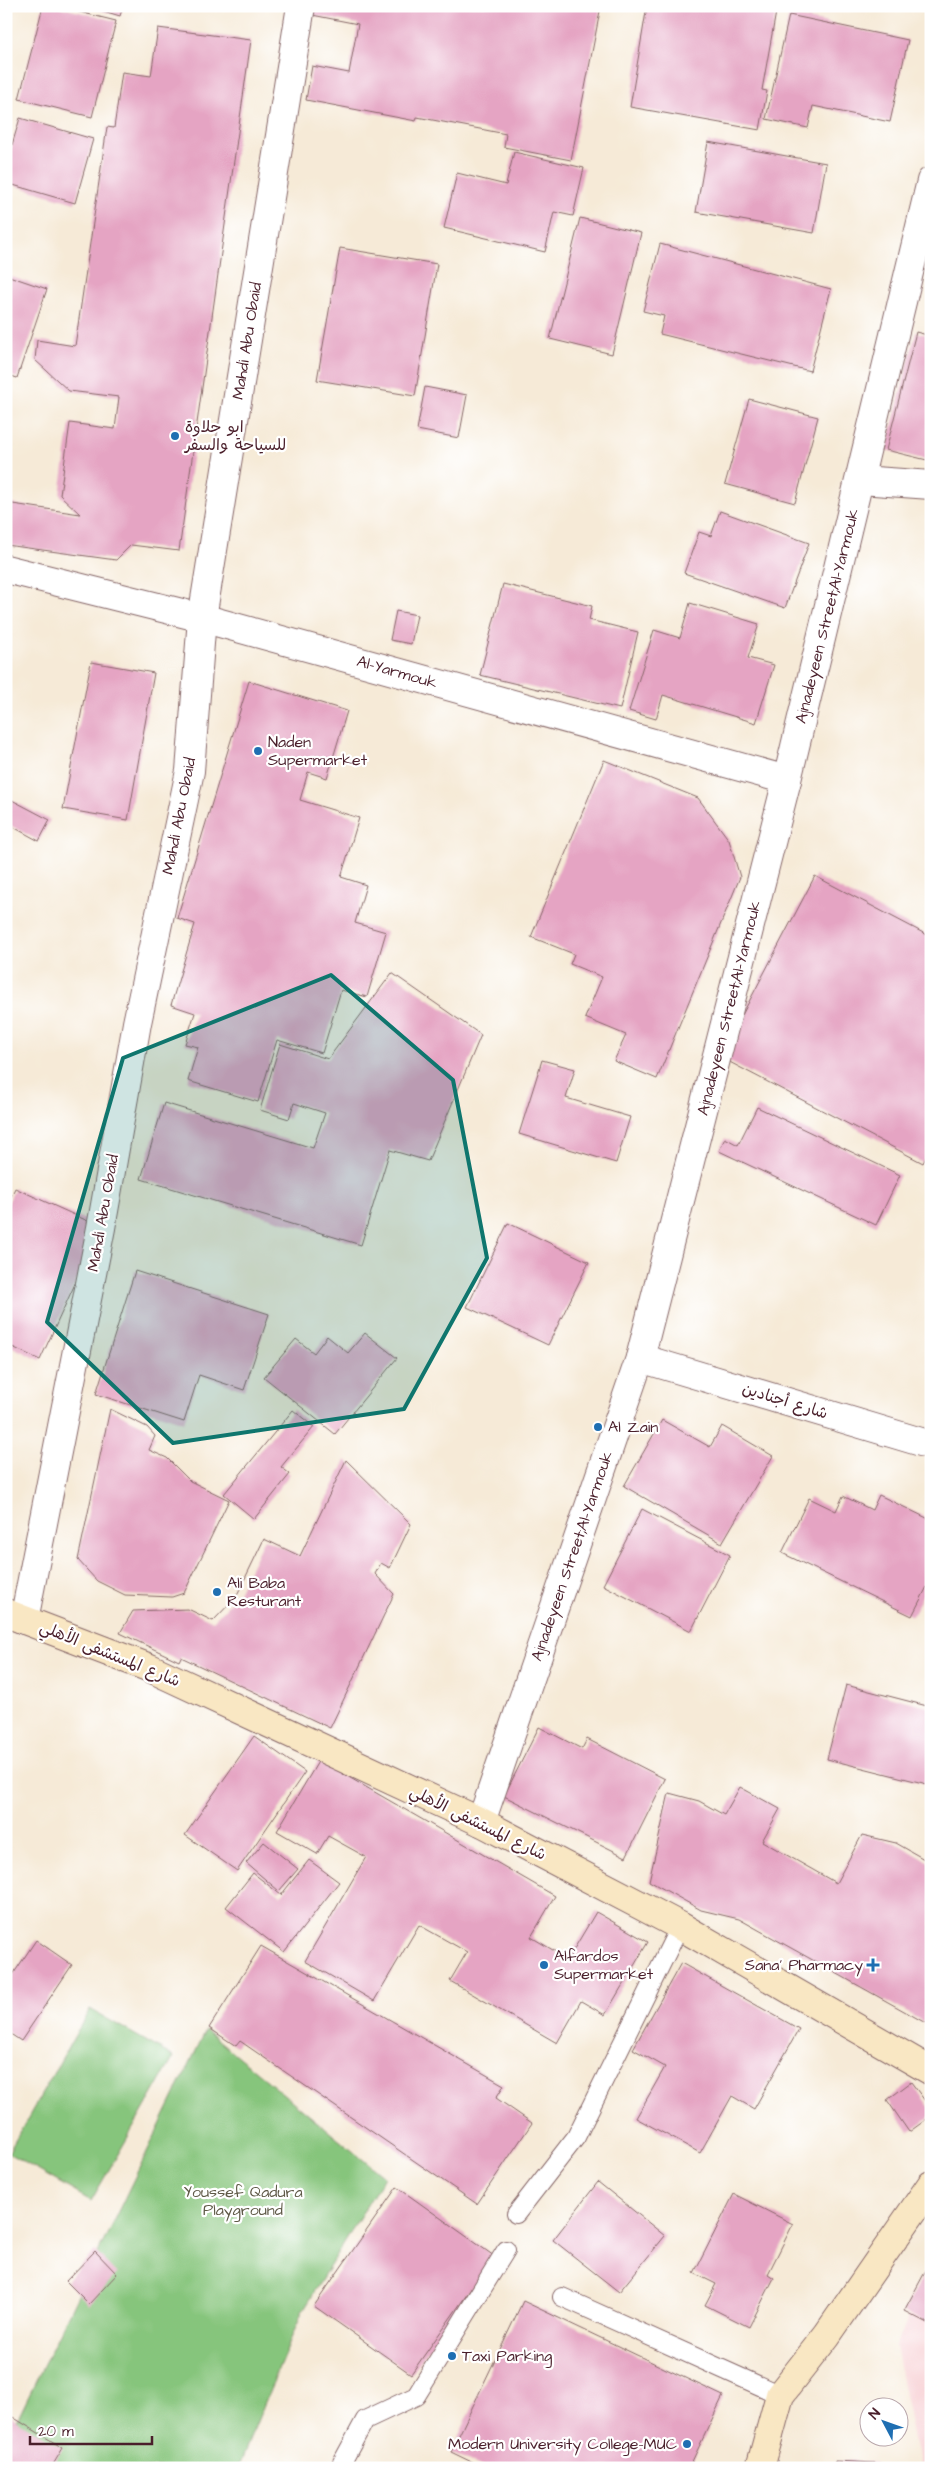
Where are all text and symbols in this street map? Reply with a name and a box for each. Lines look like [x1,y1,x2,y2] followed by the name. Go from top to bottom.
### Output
[227,281,267,401] street label: Mahdi Abu Obaid
[183,416,286,456] place label: ابو حلاوة للسياحة والسفر
[169,430,181,442] marker: ابو حلاوة للسياحة والسفر
[790,506,865,726] street label: Ajnadeyeen Street;Al-Yarmouk
[354,650,440,694] street label: Al-Yarmouk
[268,731,368,771] place label: Naden Supermarket
[252,745,264,757] marker: Naden Supermarket
[157,756,201,876] street label: Mahdi Abu Obaid
[692,898,767,1118] street label: Ajnadeyeen Street;Al-Yarmouk
[82,1153,124,1273] street label: Mahdi Abu Obaid
[739,1378,831,1424] street label: شارع أجنادين
[608,1416,658,1438] place label: Al Zain
[592,1421,604,1433] marker: Al Zain
[526,1448,619,1664] street label: Ajnadeyeen Street;Al-Yarmouk
[227,1572,302,1612] place label: Ali Baba Resturant
[211,1586,223,1598] marker: Ali Baba Resturant
[35,1616,183,1695] street label: شارع المستشفى الأهلي
[405,1780,550,1868] street label: شارع المستشفى الأهلي
[554,1945,654,1985] place label: Alfardos Supermarket
[745,1954,863,1977] place label: Sana' Pharmacy
[538,1959,550,1971] marker: Alfardos Supermarket
[867,1959,879,1971] marker: Sana' Pharmacy
[183,2181,303,2222] park label: Youssef Qadura Playground
[462,2345,552,2368] place label: Taxi Parking
[446,2350,458,2362] marker: Taxi Parking
[860,2396,910,2446] north arrow
[865,2404,886,2424] text: N
[30,2414,152,2446] scale bar
[38,2421,74,2442] text: 20 m
[448,2433,677,2456] place label: Modern University College-MUC
[681,2438,693,2450] marker: Modern University College-MUC

